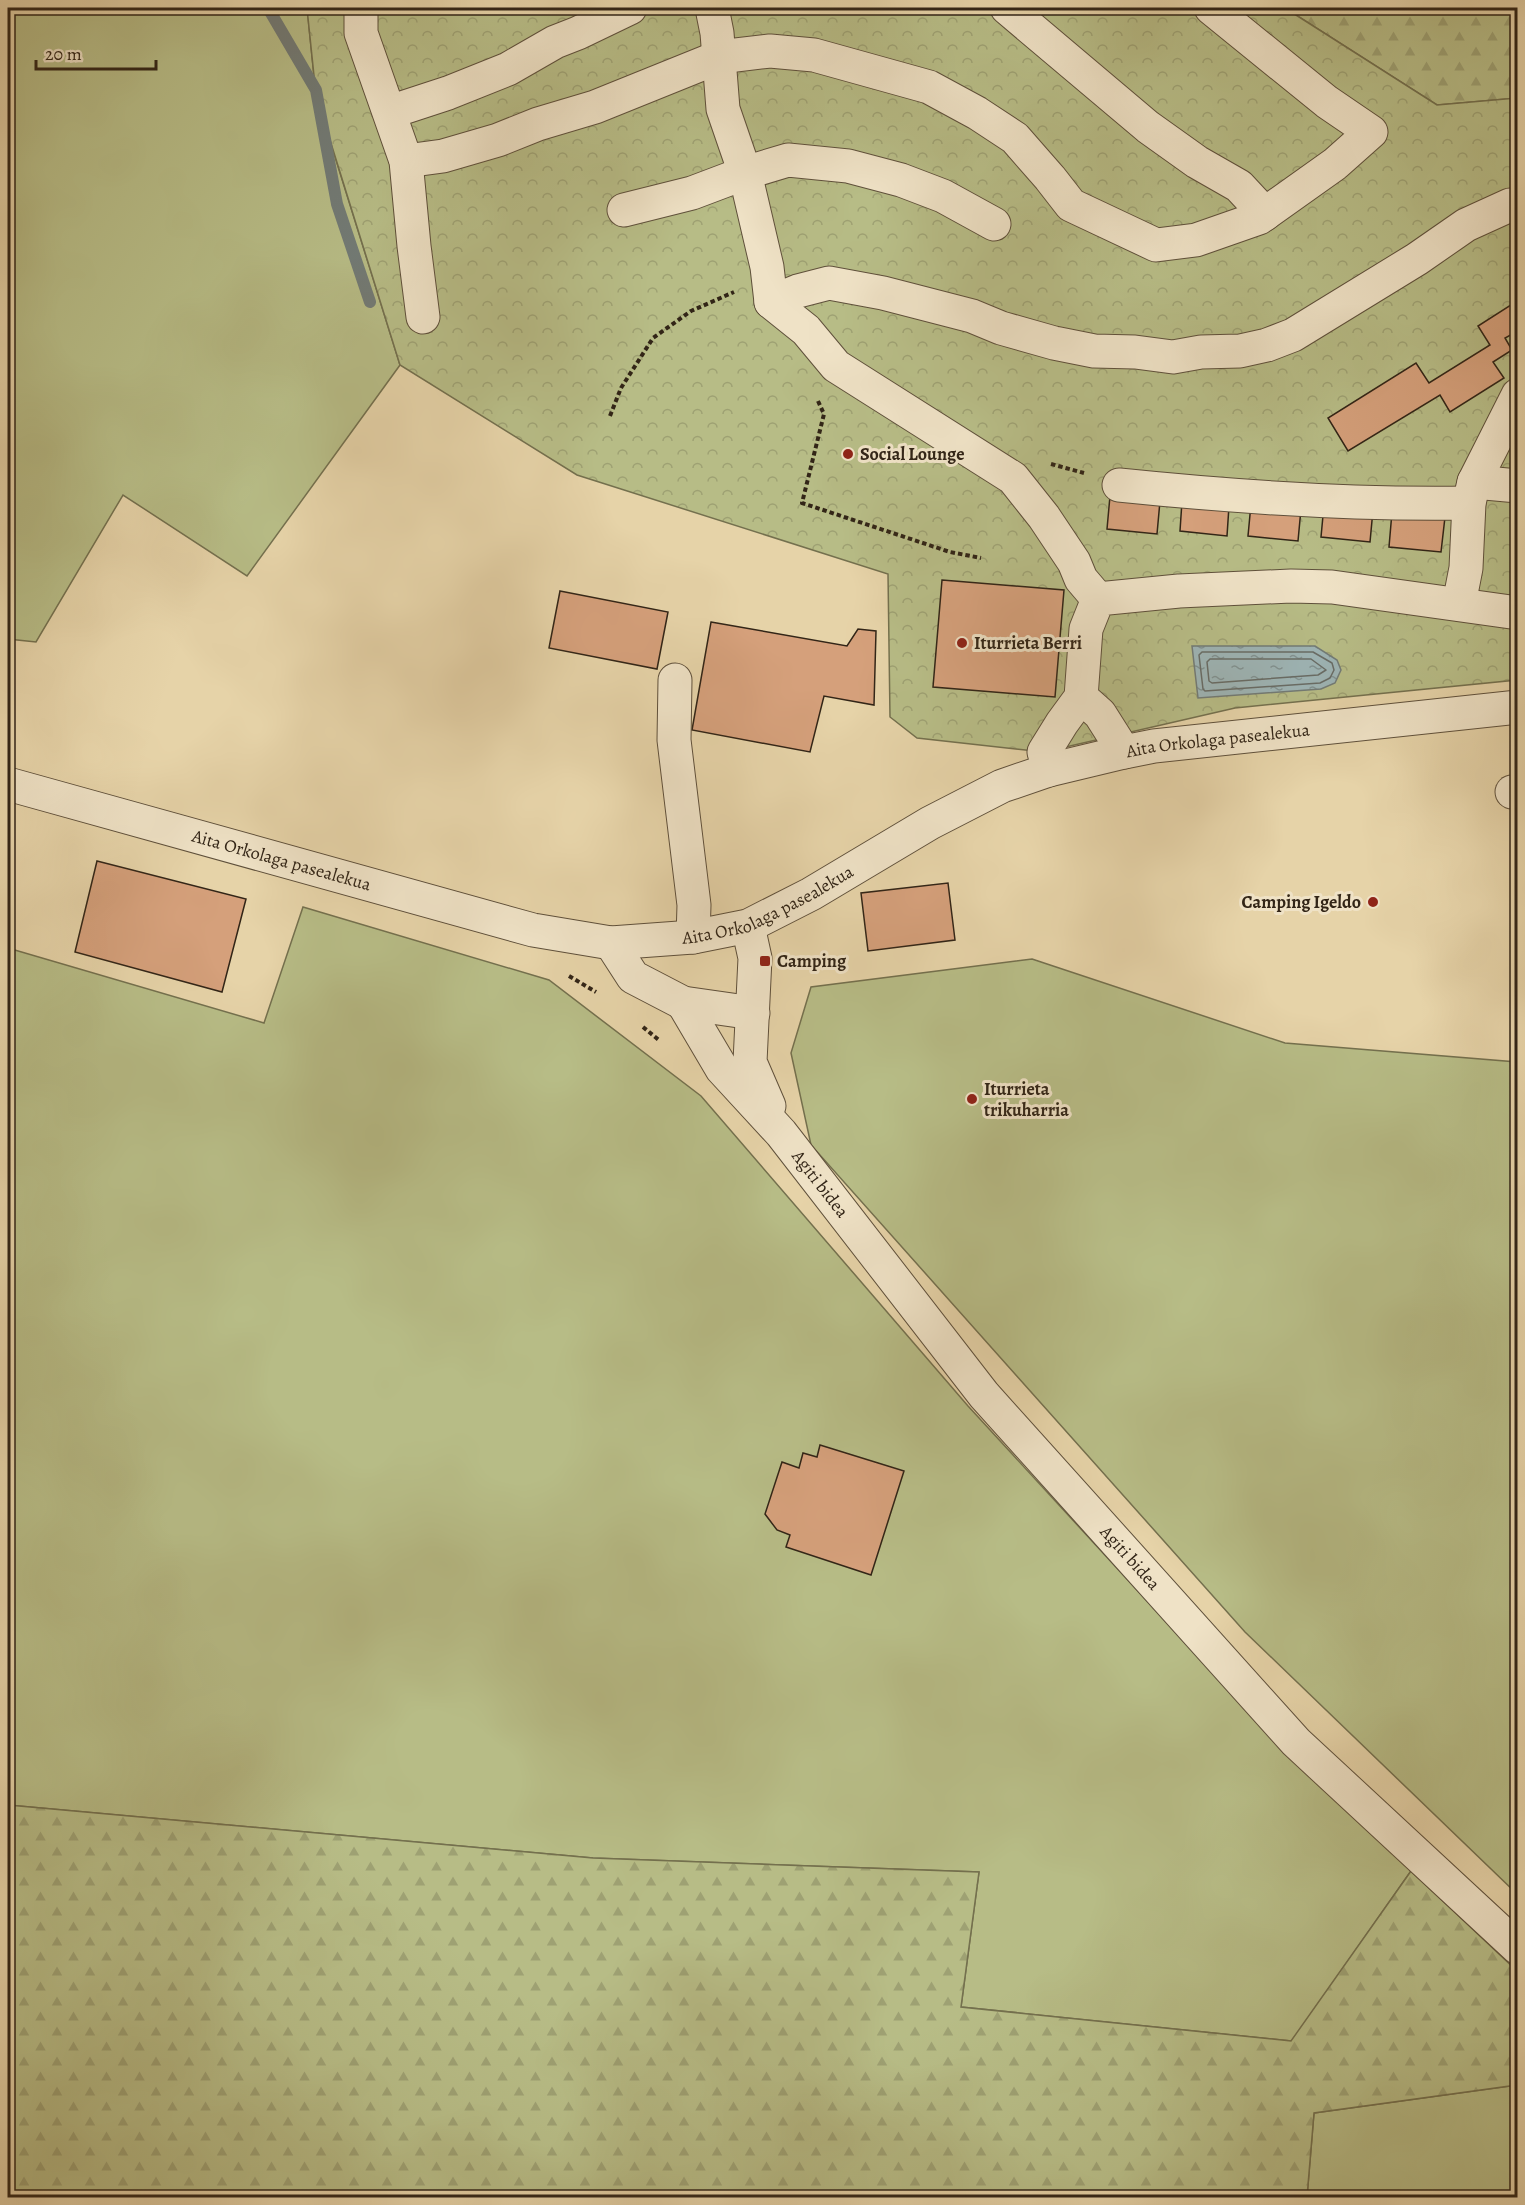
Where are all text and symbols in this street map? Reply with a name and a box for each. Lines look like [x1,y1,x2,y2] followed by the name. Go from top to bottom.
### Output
[36,33,156,71] scale bar
[45,42,82,66] text: 20 m
[860,442,964,466] place label: Social Lounge
[841,447,855,461] marker: Social Lounge
[974,631,1082,655] place label: Iturrieta Berri
[955,636,969,650] marker: Iturrieta Berri
[1123,717,1312,764] street label: Aita Orkolaga pasealekua
[188,823,374,897] street label: Aita Orkolaga pasealekua
[681,859,858,950] street label: Aita Orkolaga pasealekua
[1241,890,1361,914] place label: Camping Igeldo
[1366,895,1380,909] marker: Camping Igeldo
[777,949,847,973] place label: Camping
[758,954,772,968] marker: Camping
[984,1077,1069,1122] place label: Iturrieta trikuharria
[965,1092,979,1106] marker: Iturrieta trikuharria
[786,1144,855,1223] street label: Agiti bidea
[1094,1519,1166,1596] street label: Agiti bidea

